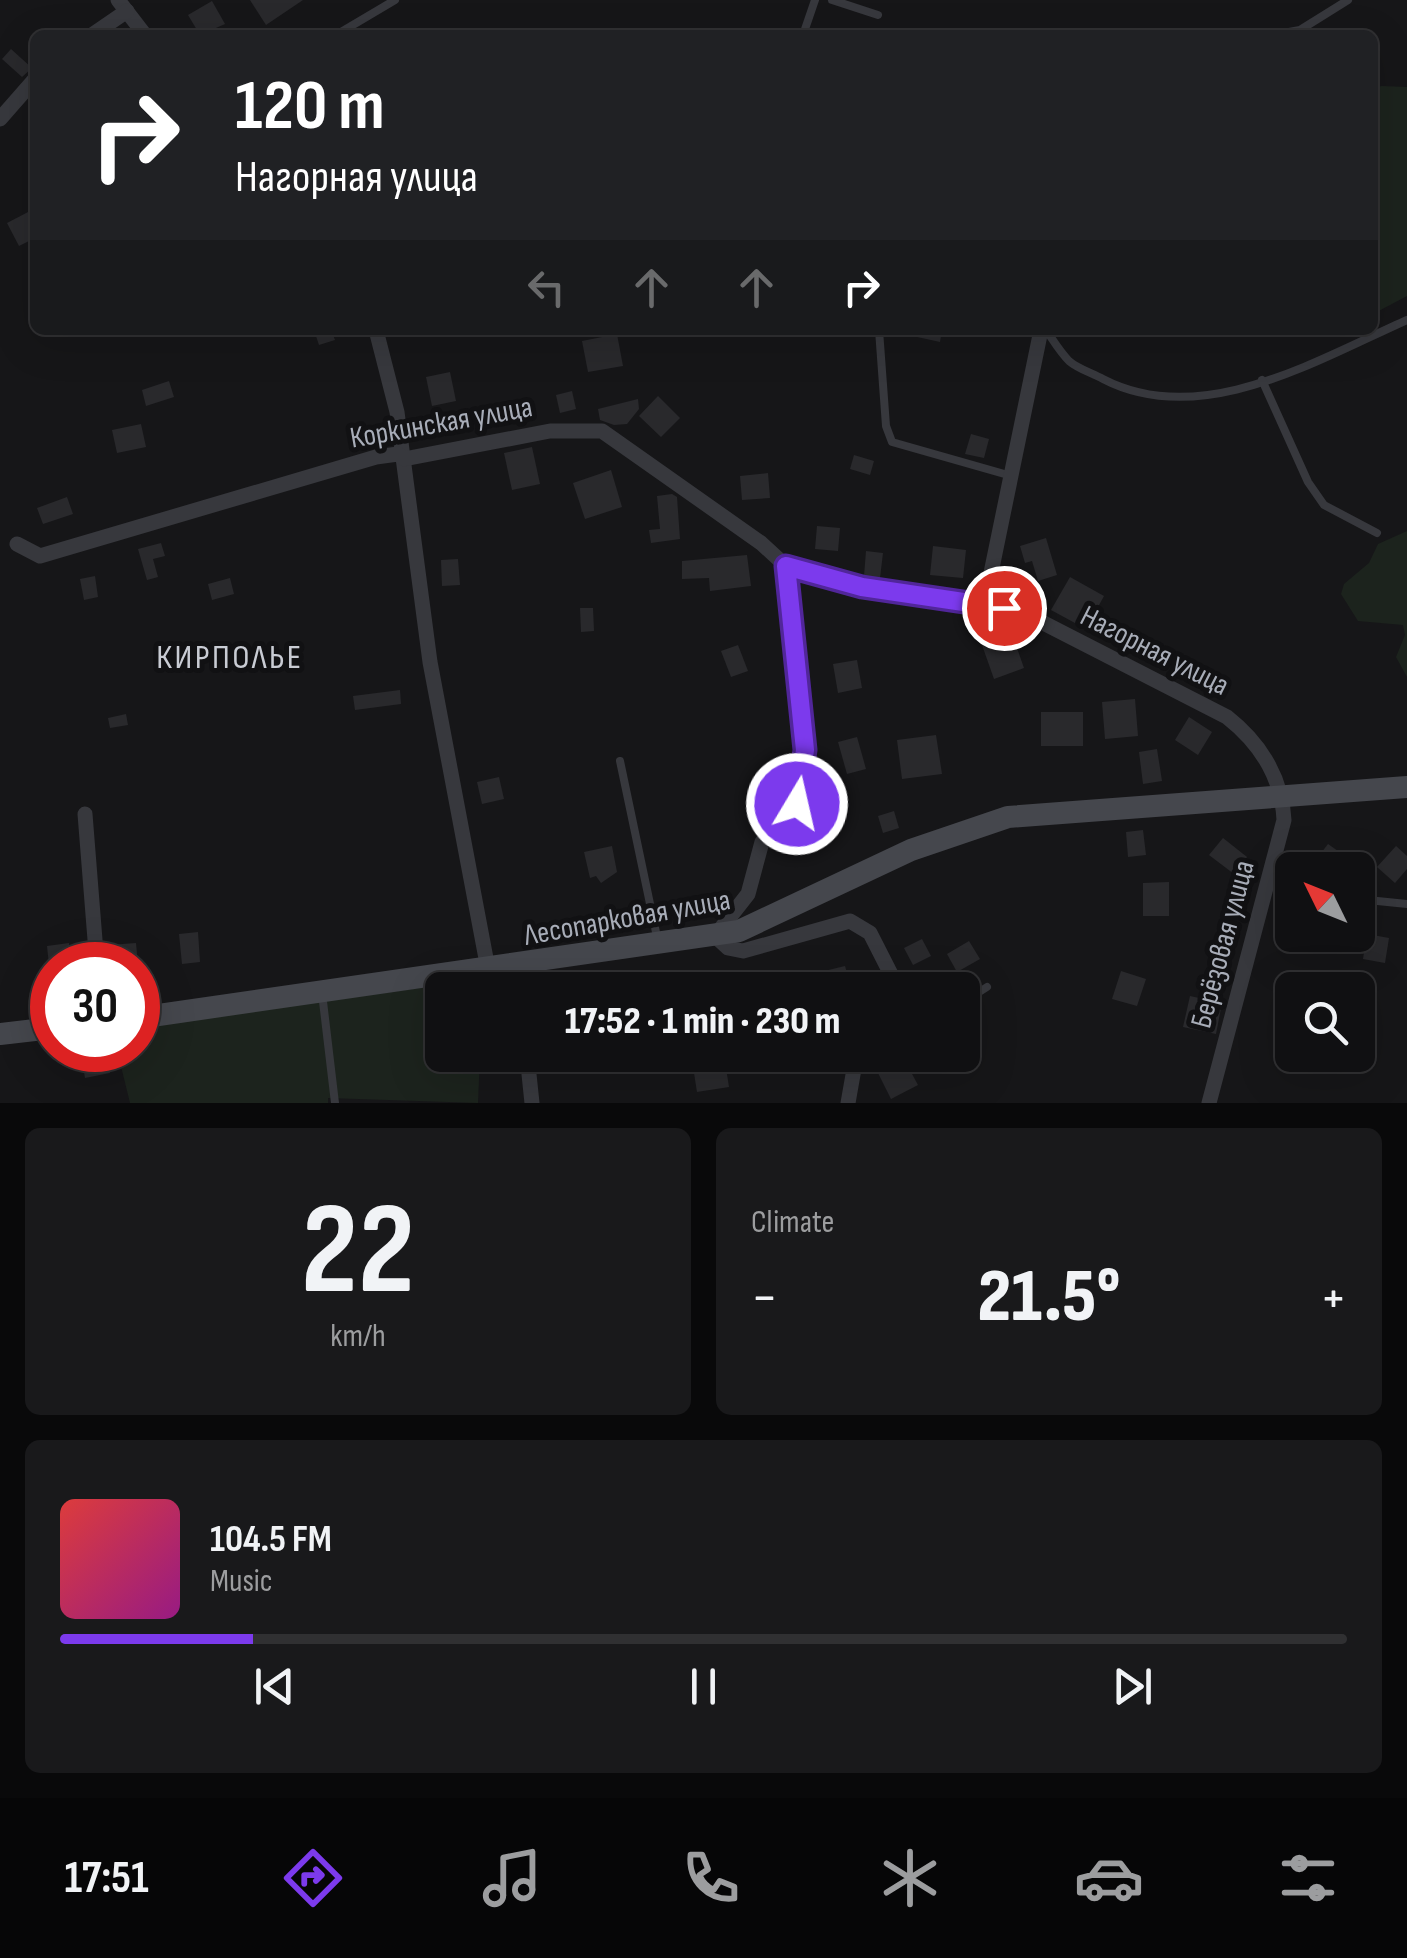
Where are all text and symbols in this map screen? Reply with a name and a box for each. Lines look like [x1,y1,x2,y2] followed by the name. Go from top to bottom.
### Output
[235,65,385,149] text: 120 m
[70,70,200,200] icon: right
[235,150,478,205] text: Нагорная улица
[519,260,574,315] icon: left
[624,260,679,315] icon: ahead
[729,260,784,315] icon: ahead
[834,260,889,315] icon: right
[347,389,535,457] street label: Коркинская улица
[962,566,1047,651] pin
[977,581,1032,636] icon: arrive
[1074,598,1235,704] street label: Нагорная улица
[156,636,304,679] district label: КИРПОЛЬЕ
[745,752,849,856] position arrow
[1275,852,1375,952] north arrow
[1275,852,1375,1072] map controls
[1183,856,1263,1032] street label: Берёзовая улица
[520,882,733,954] street label: Лесопарковая улица
[30,942,160,1072] speed limit sign: 30
[1275,972,1375,1072] button: search
[565,999,840,1044] text: 17:52 · 1 min · 230 m
[301,1174,415,1330] text: 22
[751,1203,834,1242] text: Climate
[978,1252,1120,1343] text: 21.5°
[751,1265,778,1332] text: −
[1320,1265,1347,1332] text: +
[330,1317,386,1356] text: km/h
[210,1517,332,1562] text: 104.5 FM
[210,1562,273,1601] text: Music
[247,1659,302,1714] icon: previous
[676,1659,731,1714] icon: pause
[1105,1659,1160,1714] icon: next
[278,1843,348,1913] icon: directions
[477,1843,547,1913] icon: music
[676,1843,746,1913] icon: phone
[875,1843,945,1913] icon: climate
[1074,1843,1144,1913] icon: car
[1273,1843,1343,1913] icon: filters
[64,1851,149,1906] text: 17:51

